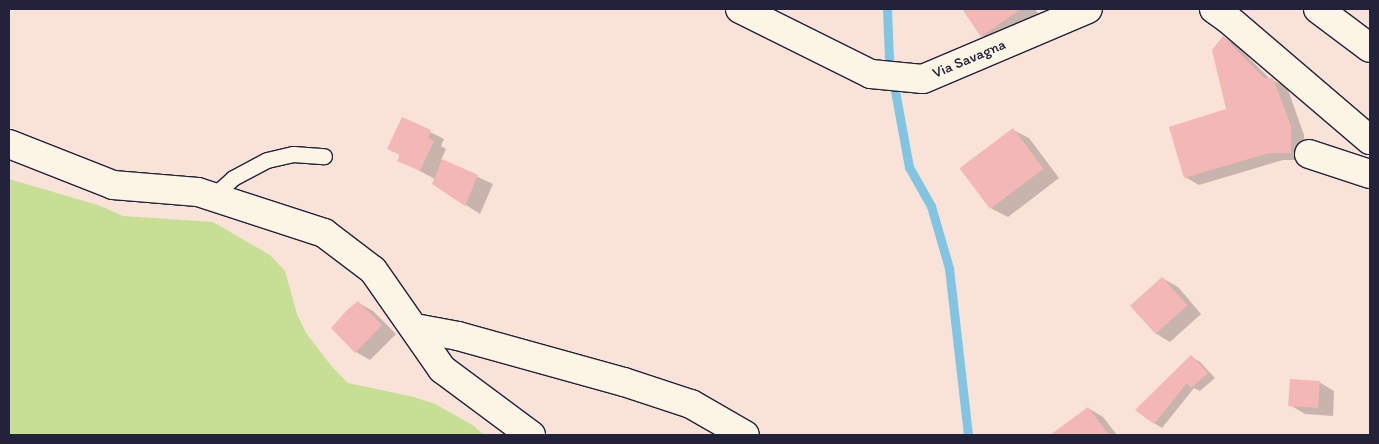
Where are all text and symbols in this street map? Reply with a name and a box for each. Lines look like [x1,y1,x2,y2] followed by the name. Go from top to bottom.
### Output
[930,36,1008,82] street label: Via Savagna

